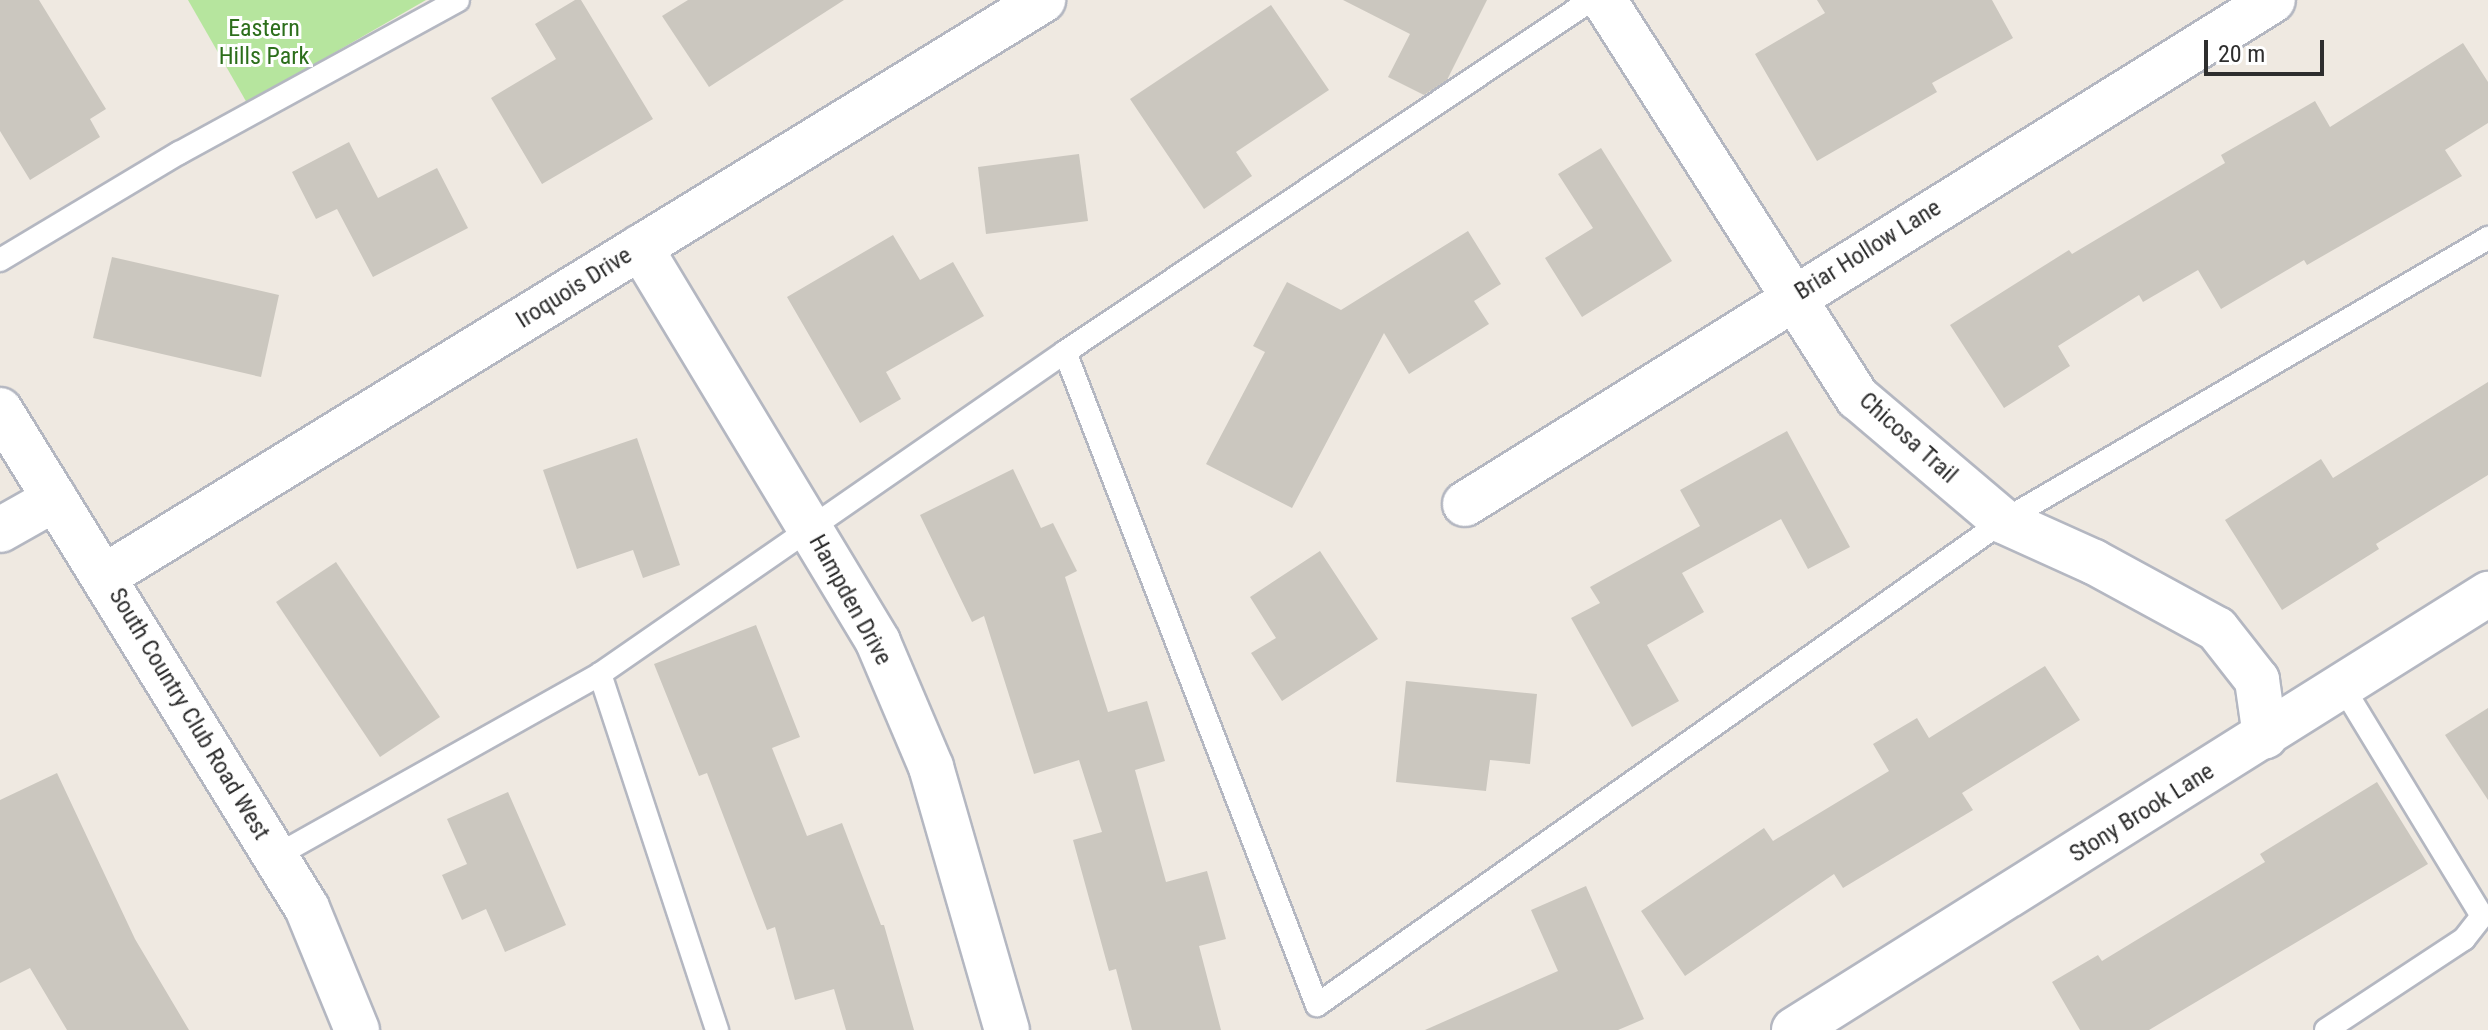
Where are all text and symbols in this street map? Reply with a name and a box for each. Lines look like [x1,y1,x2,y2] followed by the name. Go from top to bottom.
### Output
[219,15,309,71] park label: Eastern Hills Park
[2208,24,2328,74] scale bar
[2218,40,2265,68] text: 20 m
[1790,194,1946,306] street label: Briar Hollow Lane
[511,241,637,335] street label: Iroquois Drive
[1853,386,1963,490] street label: Chicosa Trail
[802,530,898,670] street label: Hampden Drive
[102,583,276,845] street label: South Country Club Road West
[2064,757,2220,869] street label: Stony Brook Lane

